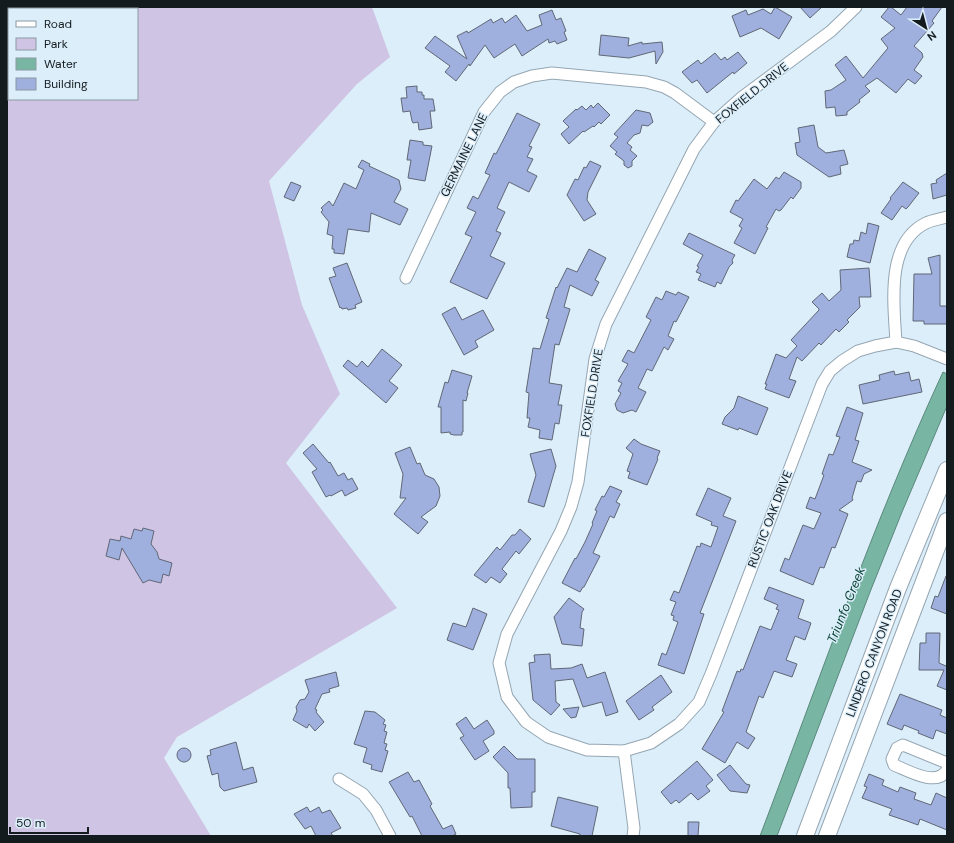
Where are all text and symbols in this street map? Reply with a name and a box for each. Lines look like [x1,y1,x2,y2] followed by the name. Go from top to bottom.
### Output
[8,8,138,100] legend
[906,8,946,48] north arrow
[44,16,72,32] text: Road
[925,28,939,44] text: N
[44,36,68,52] text: Park
[44,56,78,72] text: Water
[712,59,792,127] street label: FOXFIELD DRIVE
[44,76,88,92] text: Building
[437,110,491,200] street label: GERMAINE LANE
[577,348,607,438] street label: FOXFIELD DRIVE
[744,468,796,570] street label: RUSTIC OAK DRIVE
[823,564,869,646] water label: Triunfo Creek
[842,587,906,719] street label: LINDERO CANYON ROAD
[10,809,88,835] scale bar
[16,815,45,831] text: 50 m

